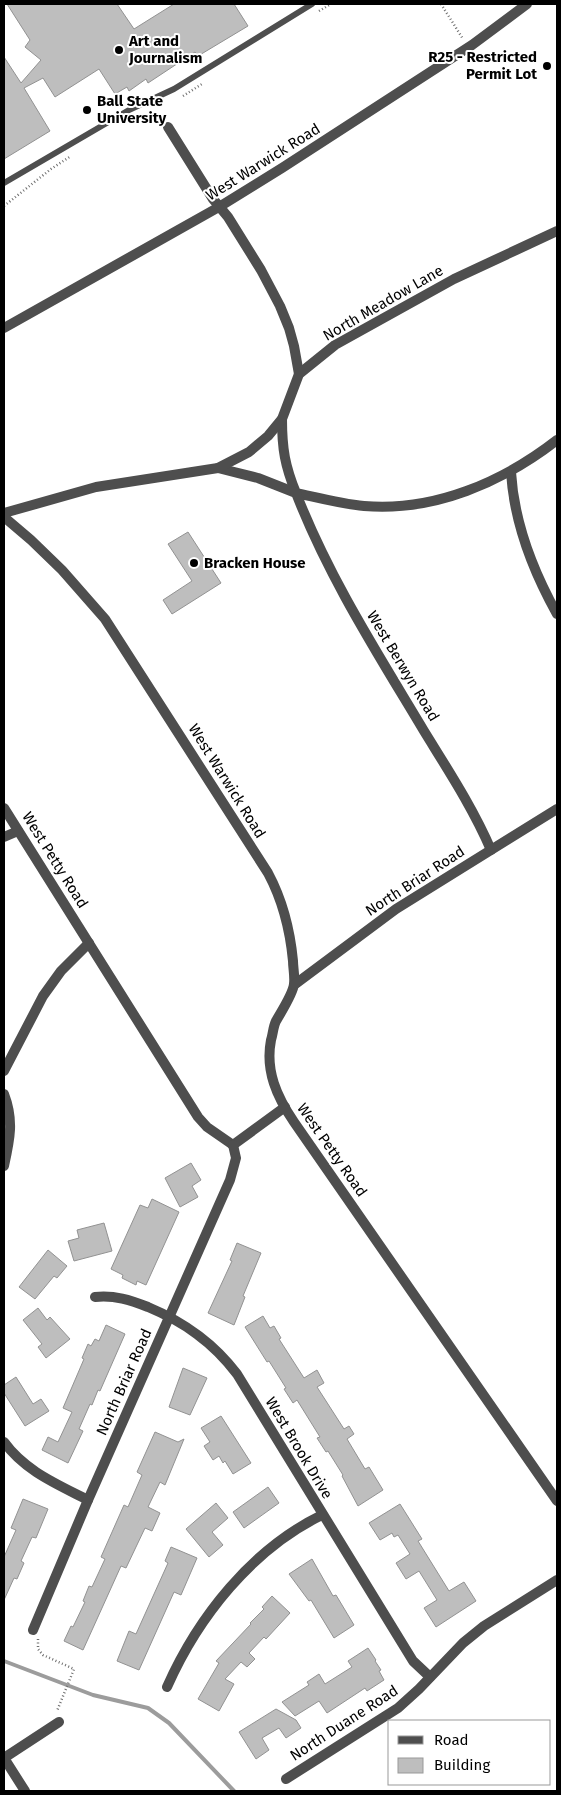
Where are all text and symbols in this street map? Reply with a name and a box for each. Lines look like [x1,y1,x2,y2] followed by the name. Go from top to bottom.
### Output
[128,32,202,67] place label: Art and Journalism
[113,44,125,56] marker: Art and Journalism
[428,48,537,83] place label: R25 - Restricted Permit Lot
[541,60,553,72] marker: R25 - Restricted Permit Lot
[97,92,167,127] place label: Ball State University
[81,104,93,116] marker: Ball State University
[203,120,323,204] street label: West Warwick Road
[320,261,446,345] street label: North Meadow Lane
[204,554,306,572] place label: Bracken House
[188,557,200,569] marker: Bracken House
[363,608,443,724] street label: West Berwyn Road
[185,721,269,841] street label: West Warwick Road
[18,809,92,911] street label: West Petty Road
[362,842,468,920] street label: North Briar Road
[293,1100,371,1200] street label: West Petty Road
[92,1326,156,1438] street label: North Briar Road
[262,1394,336,1502] street label: West Brook Drive
[287,1681,401,1765] street label: North Duane Road
[388,1720,551,1785] legend
[434,1731,469,1749] text: Road
[434,1756,490,1774] text: Building

